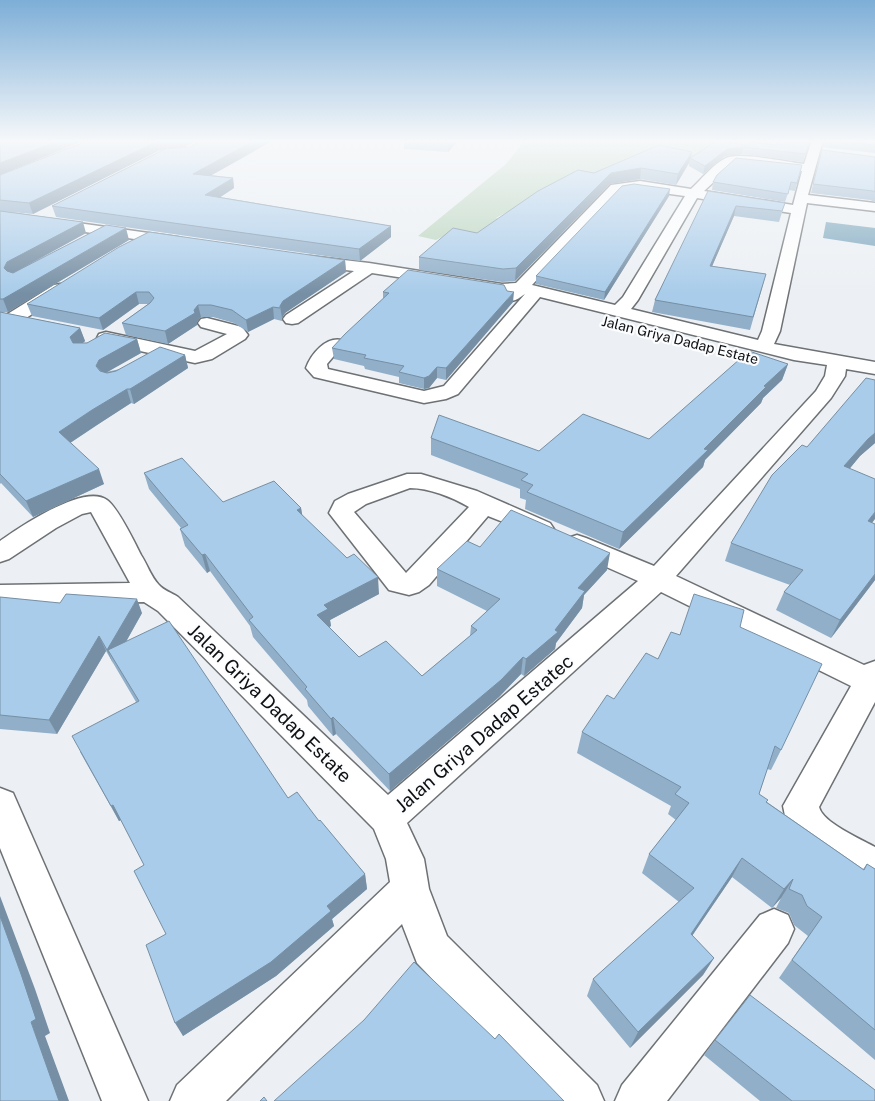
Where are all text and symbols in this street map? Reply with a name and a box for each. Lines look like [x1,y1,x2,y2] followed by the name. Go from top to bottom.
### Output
[600,313,760,367] street label: Jalan Griya Dadap Estate
[184,619,356,787] street label: Jalan Griya Dadap Estate
[390,650,578,816] street label: Jalan Griya Dadap Estatec

